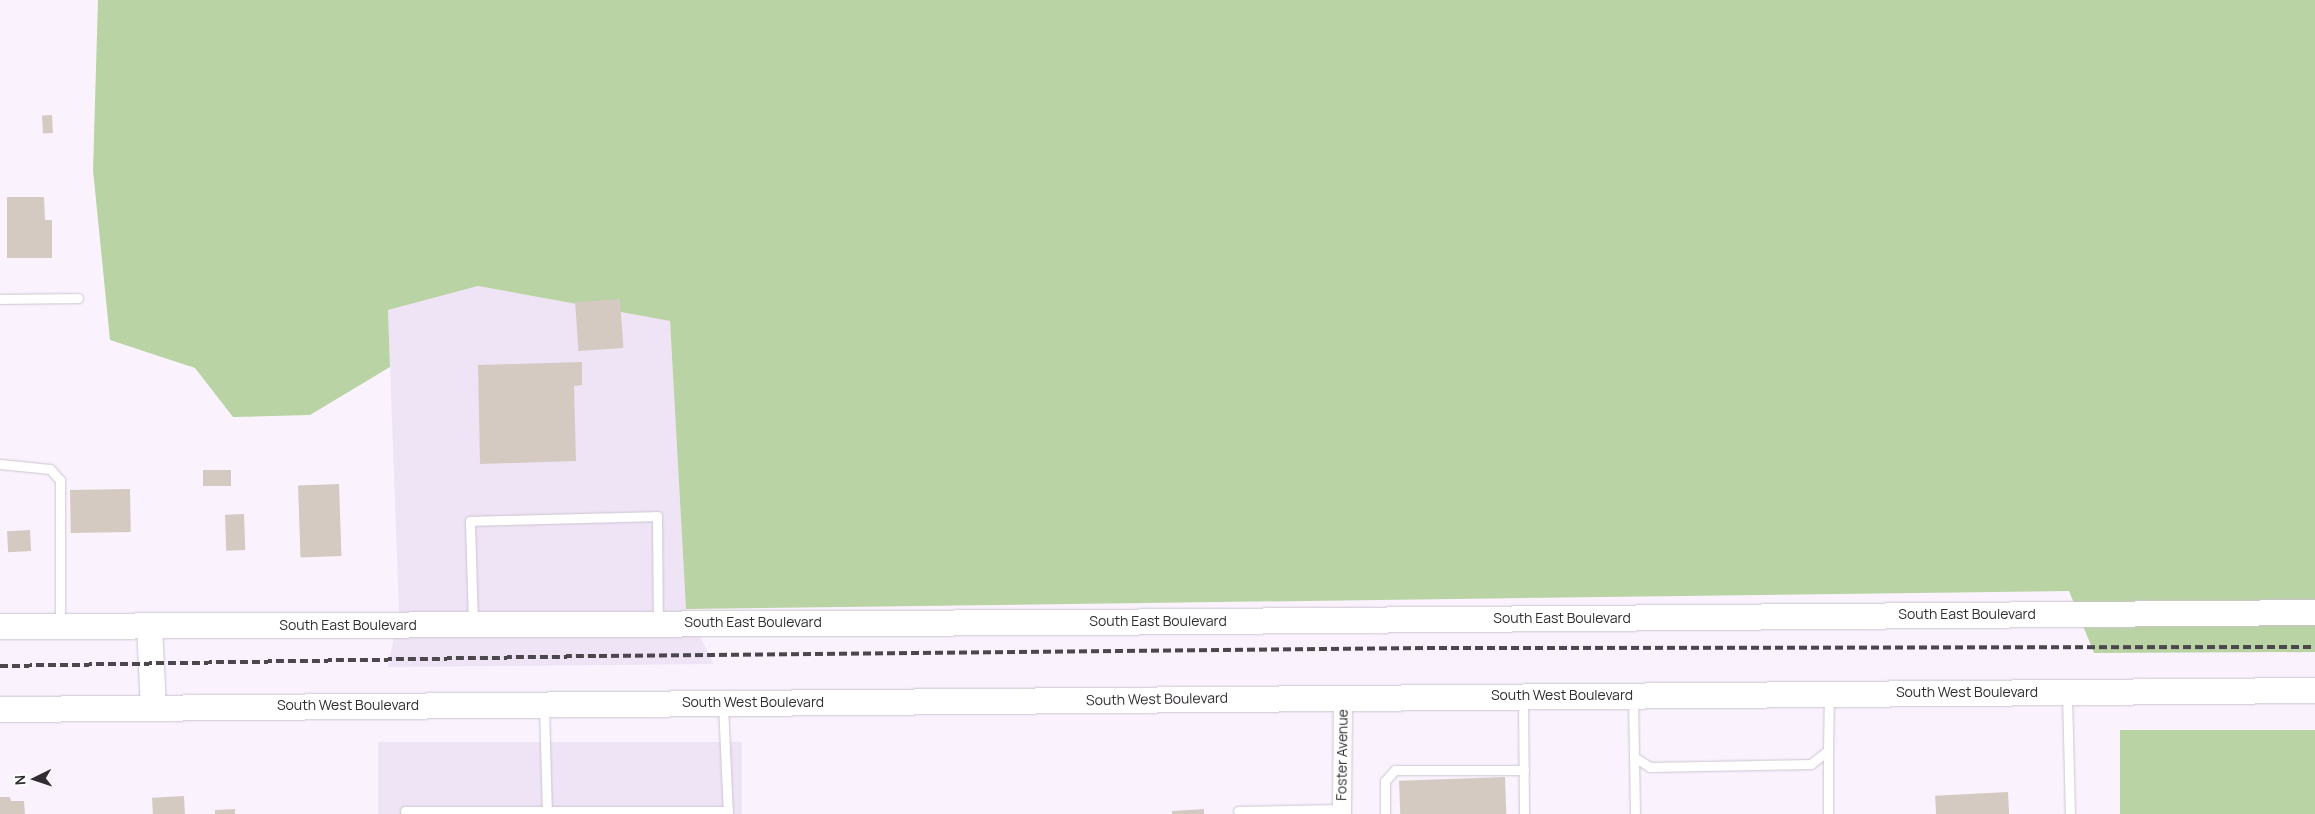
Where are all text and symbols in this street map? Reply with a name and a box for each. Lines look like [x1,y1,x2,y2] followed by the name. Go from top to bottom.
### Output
[1898,606,2036,622] street label: South East Boulevard
[1493,610,1631,626] street label: South East Boulevard
[1089,613,1227,629] street label: South East Boulevard
[684,614,822,630] street label: South East Boulevard
[279,617,417,633] street label: South East Boulevard
[1896,684,2038,700] street label: South West Boulevard
[1491,687,1633,703] street label: South West Boulevard
[1086,689,1228,709] street label: South West Boulevard
[682,694,824,710] street label: South West Boulevard
[277,697,419,713] street label: South West Boulevard
[1333,709,1351,801] street label: Foster Avenue
[10,754,60,804] north arrow
[10,774,29,786] text: N

